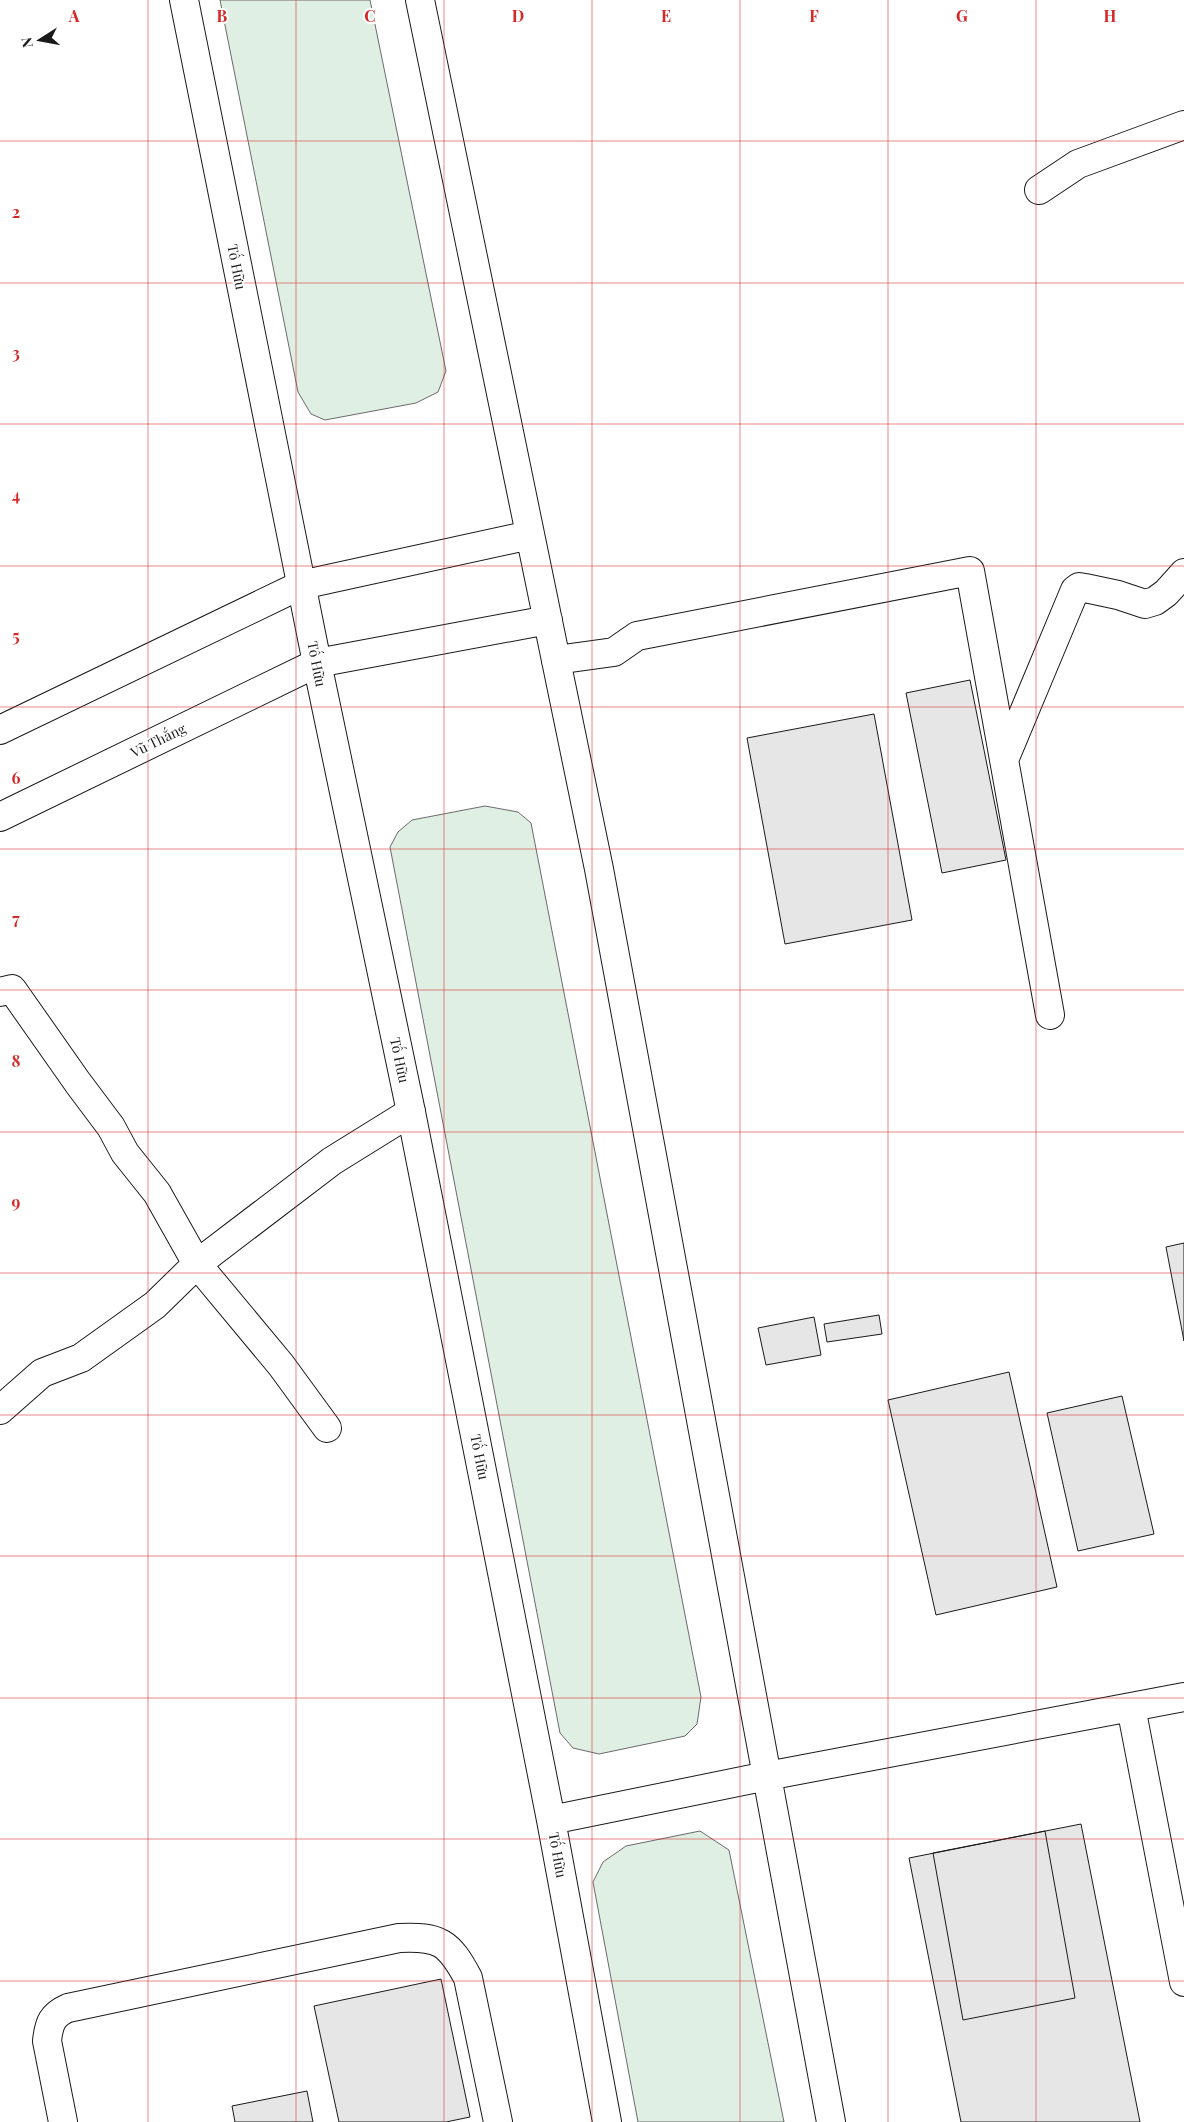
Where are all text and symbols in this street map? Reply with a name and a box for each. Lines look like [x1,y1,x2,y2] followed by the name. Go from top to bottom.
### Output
[68,5,80,26] text: A
[217,5,228,26] text: B
[364,5,376,26] text: C
[512,5,524,26] text: D
[661,5,671,26] text: E
[809,5,819,26] text: F
[956,5,968,26] text: G
[1104,5,1117,26] text: H
[15,15,65,65] north arrow
[16,36,37,49] text: N
[12,201,20,222] text: 2
[223,242,253,291] street label: Tố Hữu
[12,342,20,363] text: 3
[12,484,20,505] text: 4
[12,625,20,646] text: 5
[303,639,333,688] street label: Tố Hữu
[126,717,189,762] street label: Vũ Thắng
[12,767,21,788] text: 6
[12,908,20,929] text: 7
[386,1035,416,1084] street label: Tố Hữu
[12,1050,21,1071] text: 8
[12,1191,21,1212] text: 9
[466,1432,496,1481] street label: Tố Hữu
[545,1830,573,1879] street label: Tố Hữu

